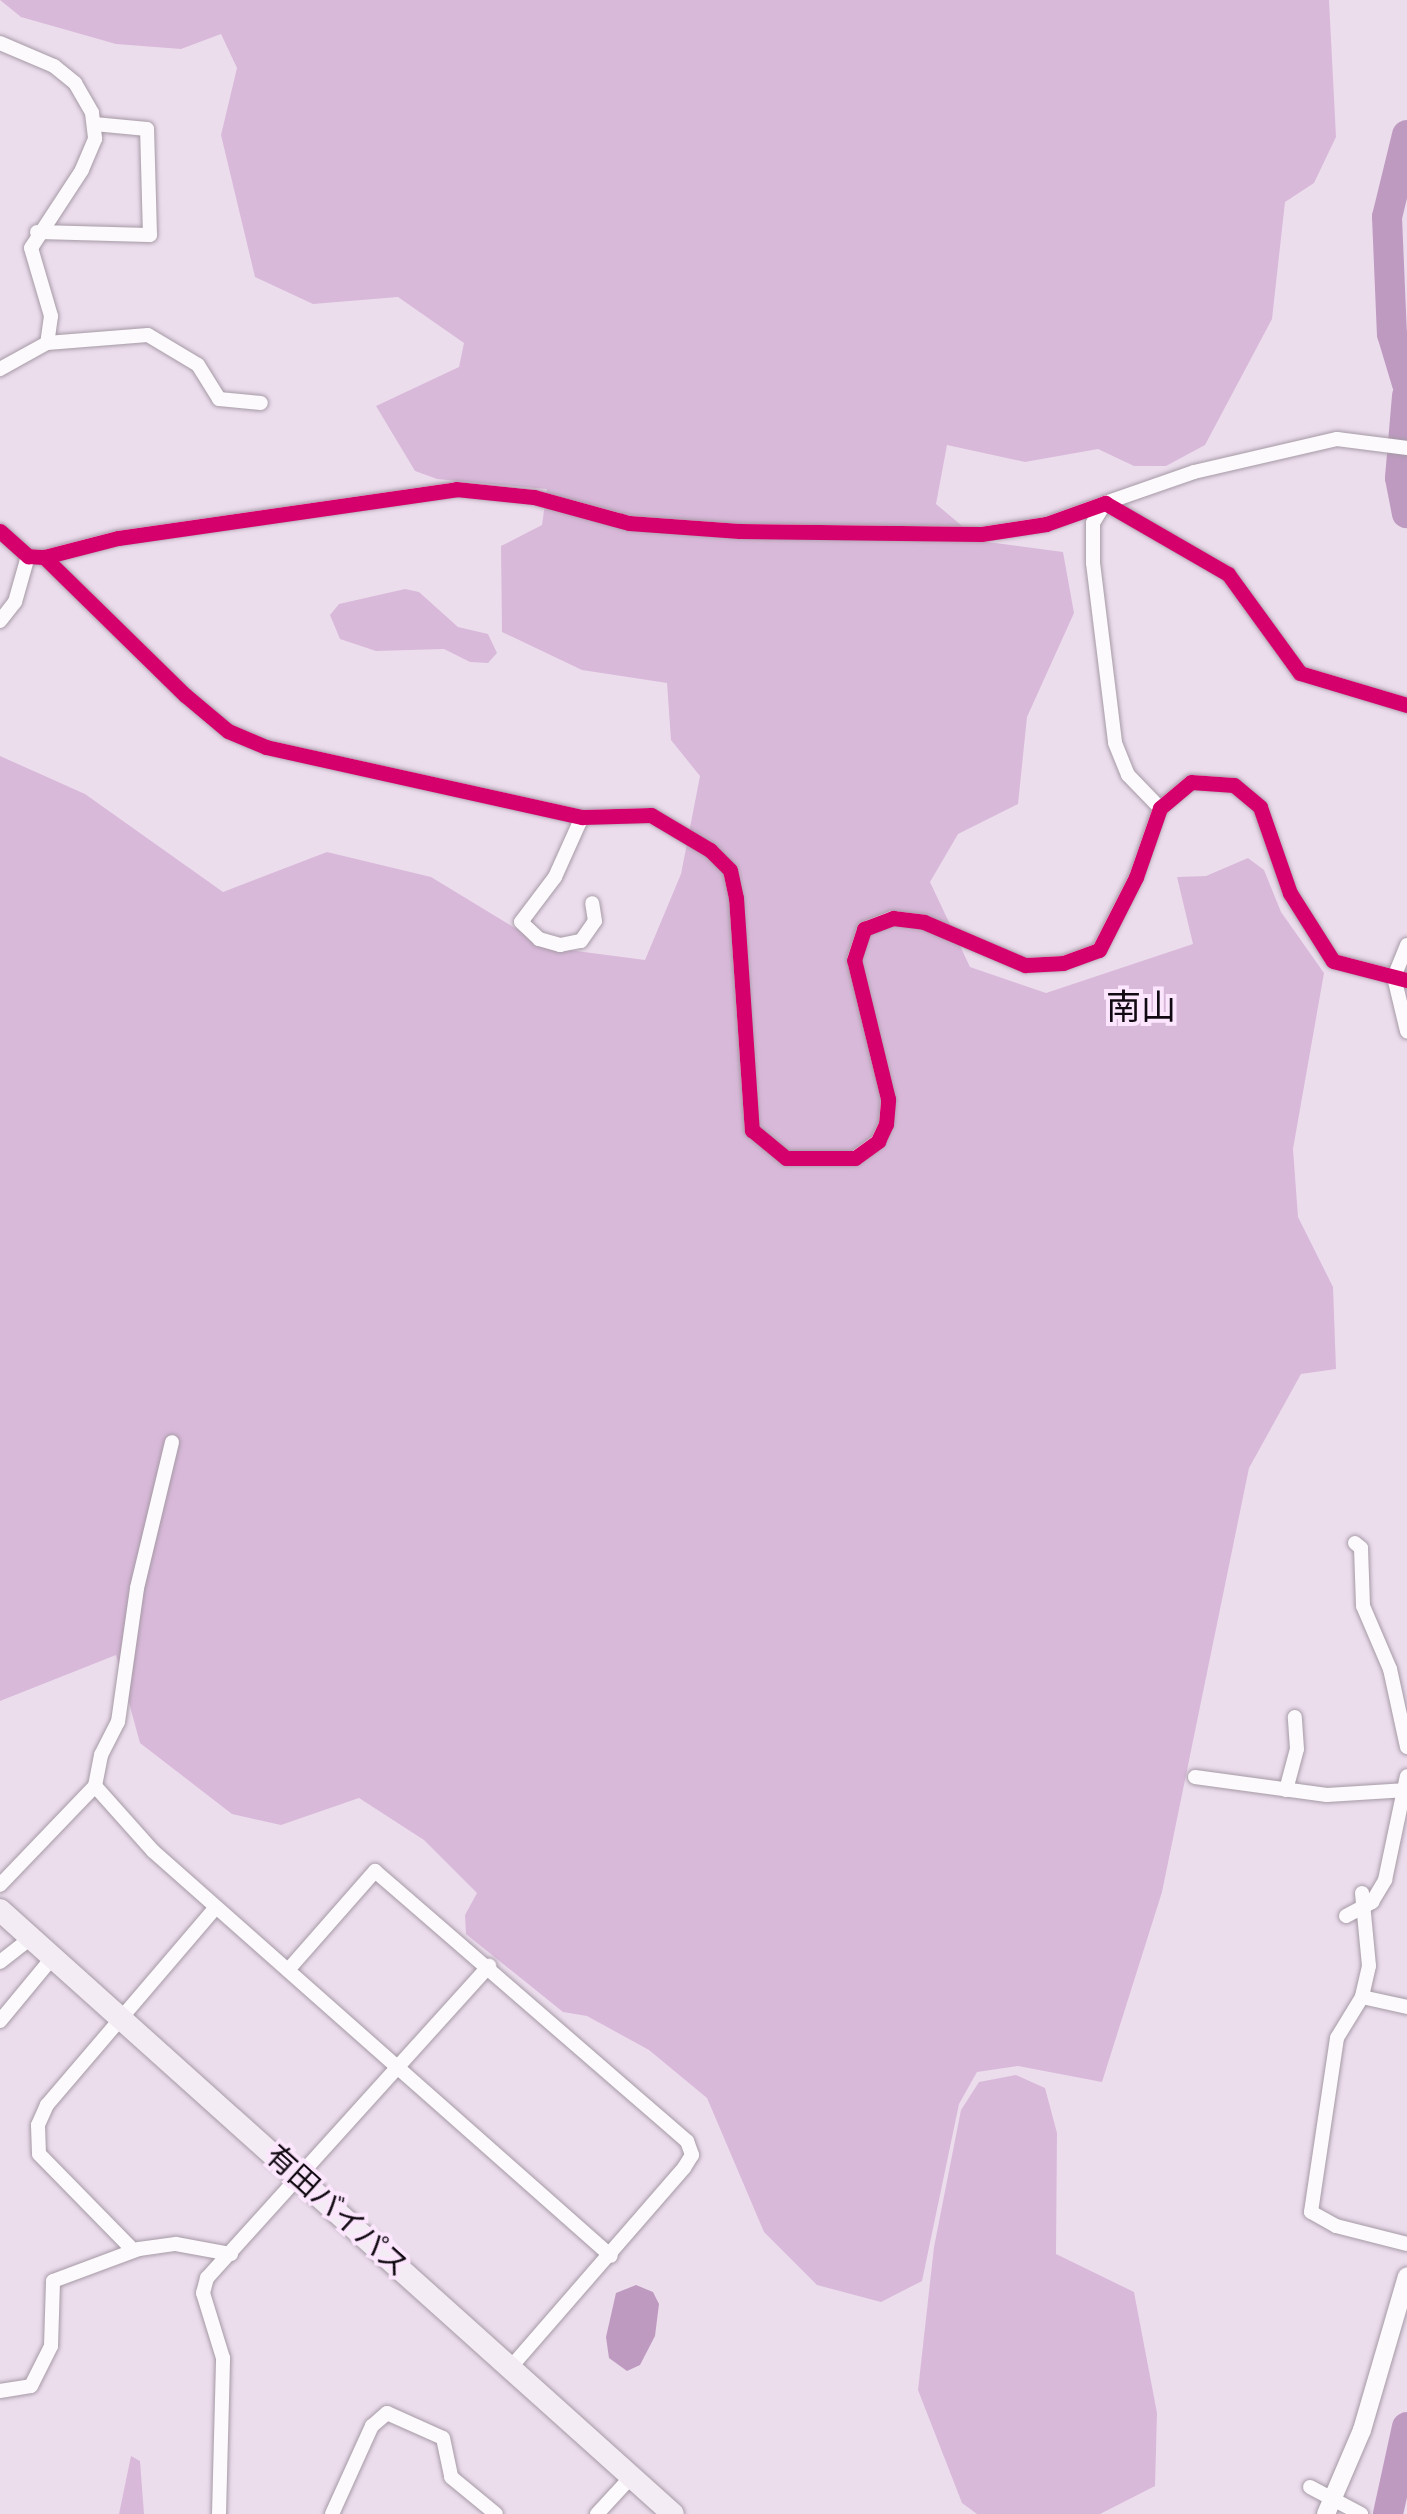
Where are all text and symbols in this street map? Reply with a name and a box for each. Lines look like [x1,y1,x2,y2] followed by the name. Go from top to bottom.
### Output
[1106,986,1176,1028] district label: 南山
[258,2137,416,2285] street label: 有田バイパス

